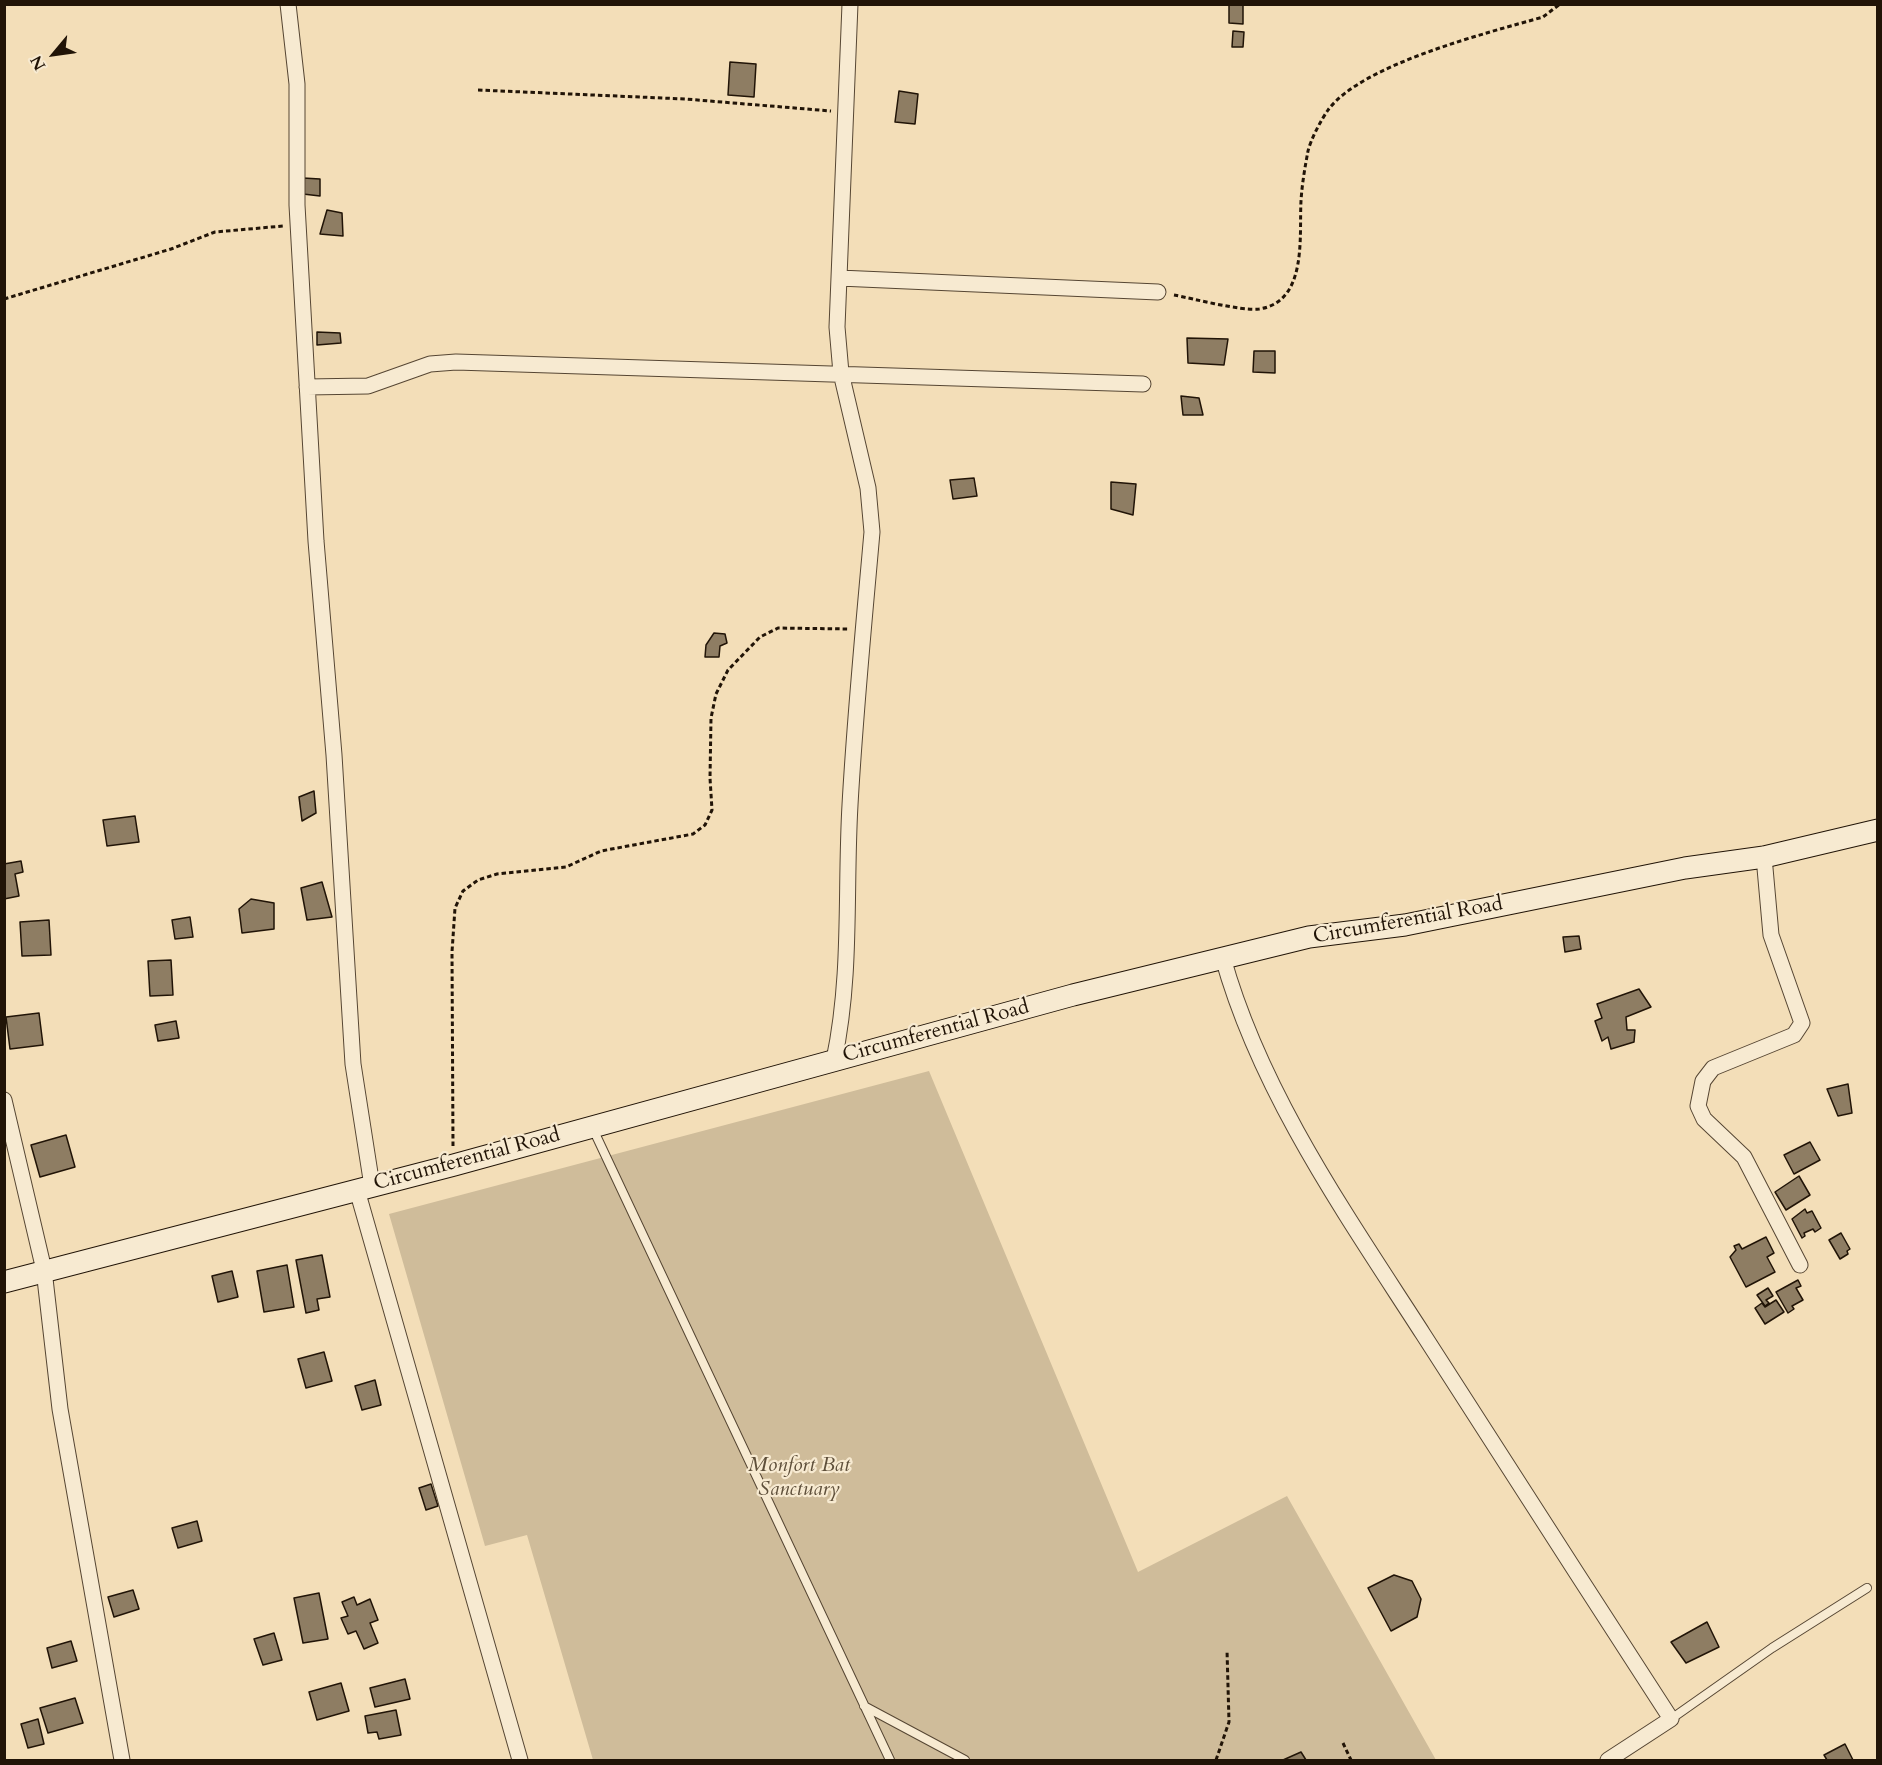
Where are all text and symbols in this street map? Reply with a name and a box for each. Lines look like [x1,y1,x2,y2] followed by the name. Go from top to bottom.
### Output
[24,24,84,84] north arrow
[25,51,51,74] text: N
[1311,892,1505,950] street label: Circumferential Road
[840,995,1032,1069] street label: Circumferential Road
[371,1123,563,1197] street label: Circumferential Road
[748,1453,850,1503] park label: Monfort Bat Sanctuary

